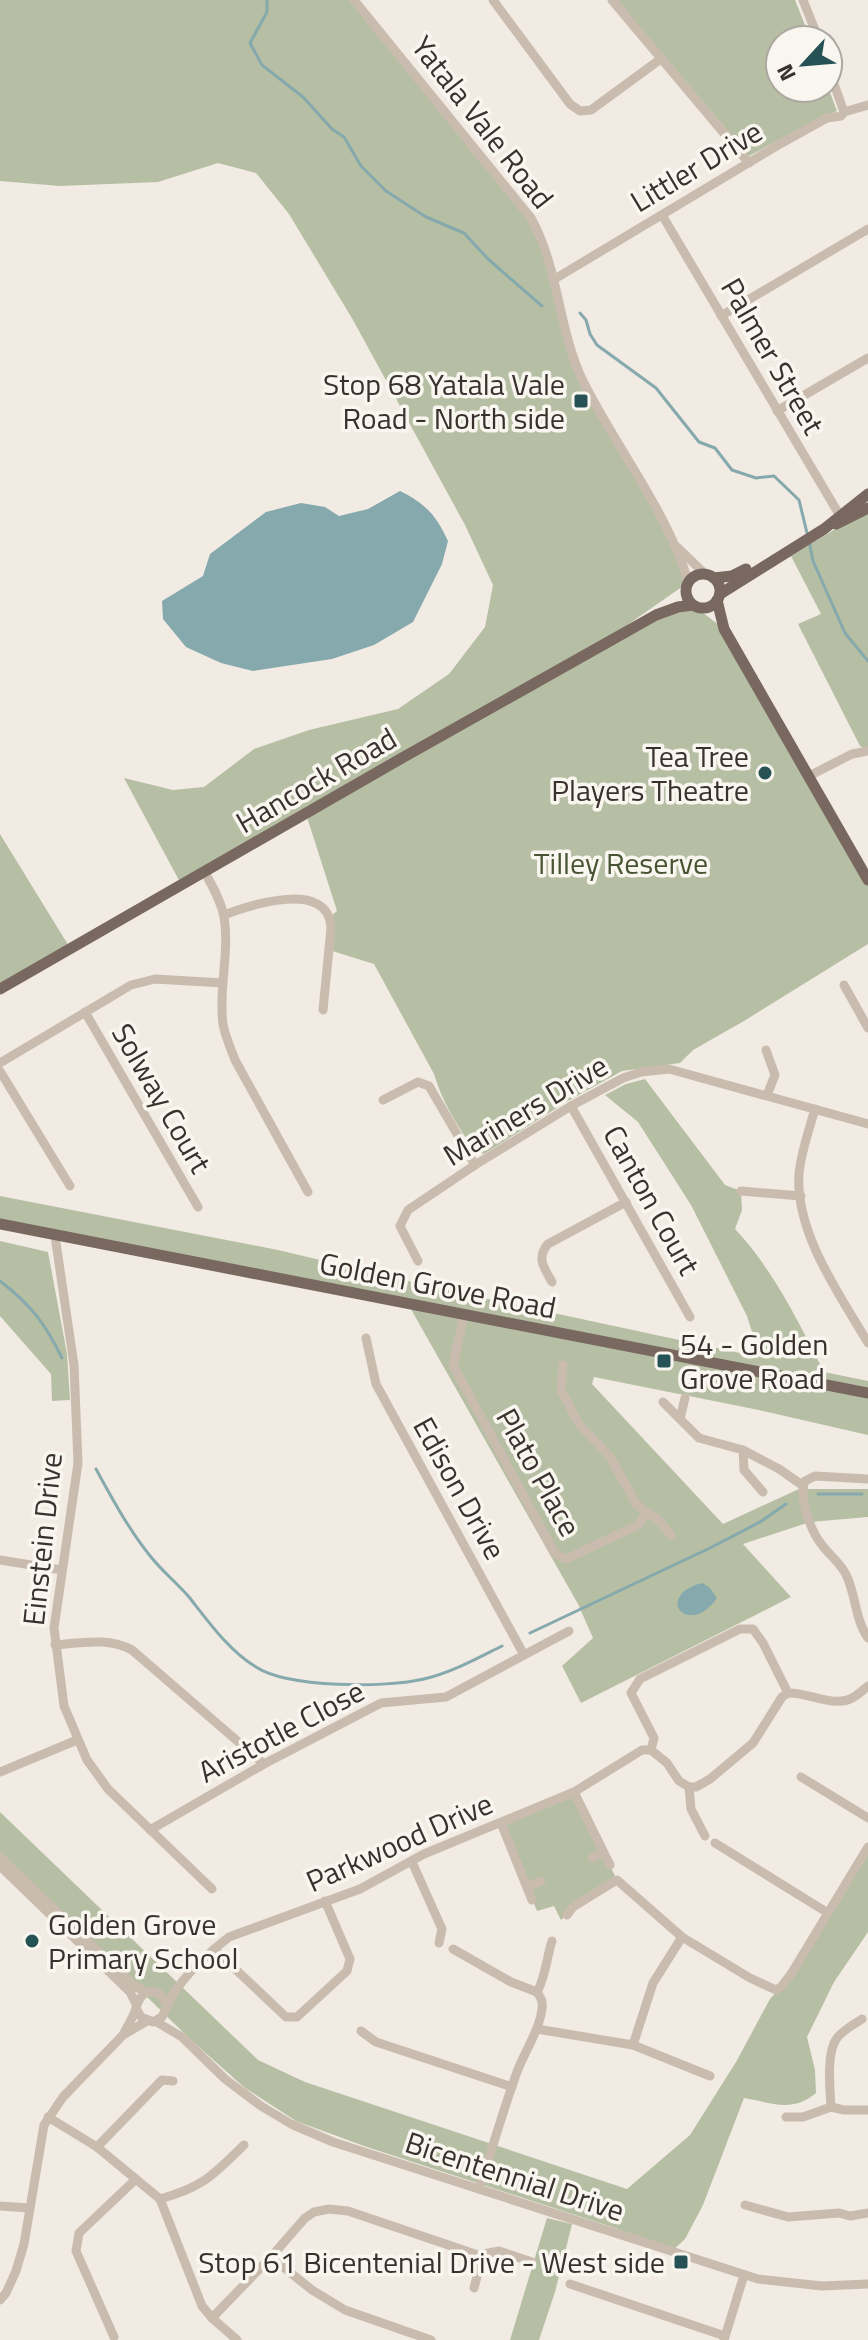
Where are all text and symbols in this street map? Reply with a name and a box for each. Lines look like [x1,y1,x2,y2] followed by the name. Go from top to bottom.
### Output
[764,24,844,104] north arrow
[401,26,565,218] street label: Yatala Vale Road
[767,58,805,87] text: N
[621,109,771,223] street label: Littler Drive
[710,269,837,443] street label: Palmer Street
[323,361,565,441] place label: Stop 68 Yatala Vale Road - North side
[572,392,590,410] marker: Stop 68 Yatala Vale Road - North side
[227,715,405,845] street label: Hancock Road
[551,733,749,813] place label: Tea Tree Players Theatre
[756,764,774,782] marker: Tea Tree Players Theatre
[534,840,708,886] park label: Tilley Reserve
[100,1014,224,1182] street label: Solway Court
[434,1043,616,1177] street label: Mariners Drive
[592,1117,712,1284] street label: Canton Court
[316,1240,560,1330] street label: Golden Grove Road
[680,1321,828,1401] place label: 54 - Golden Grove Road
[655,1352,673,1370] marker: 54 - Golden Grove Road
[485,1399,593,1545] street label: Plato Place
[402,1408,518,1568] street label: Edison Drive
[10,1450,74,1628] street label: Einstein Drive
[190,1668,372,1794] street label: Aristotle Close
[298,1780,500,1904] street label: Parkwood Drive
[48,1901,238,1981] place label: Golden Grove Primary School
[23,1932,41,1950] marker: Golden Grove Primary School
[400,2119,630,2233] street label: Bicentennial Drive
[198,2239,665,2285] place label: Stop 61 Bicentenial Drive - West side
[672,2253,690,2271] marker: Stop 61 Bicentenial Drive - West side

